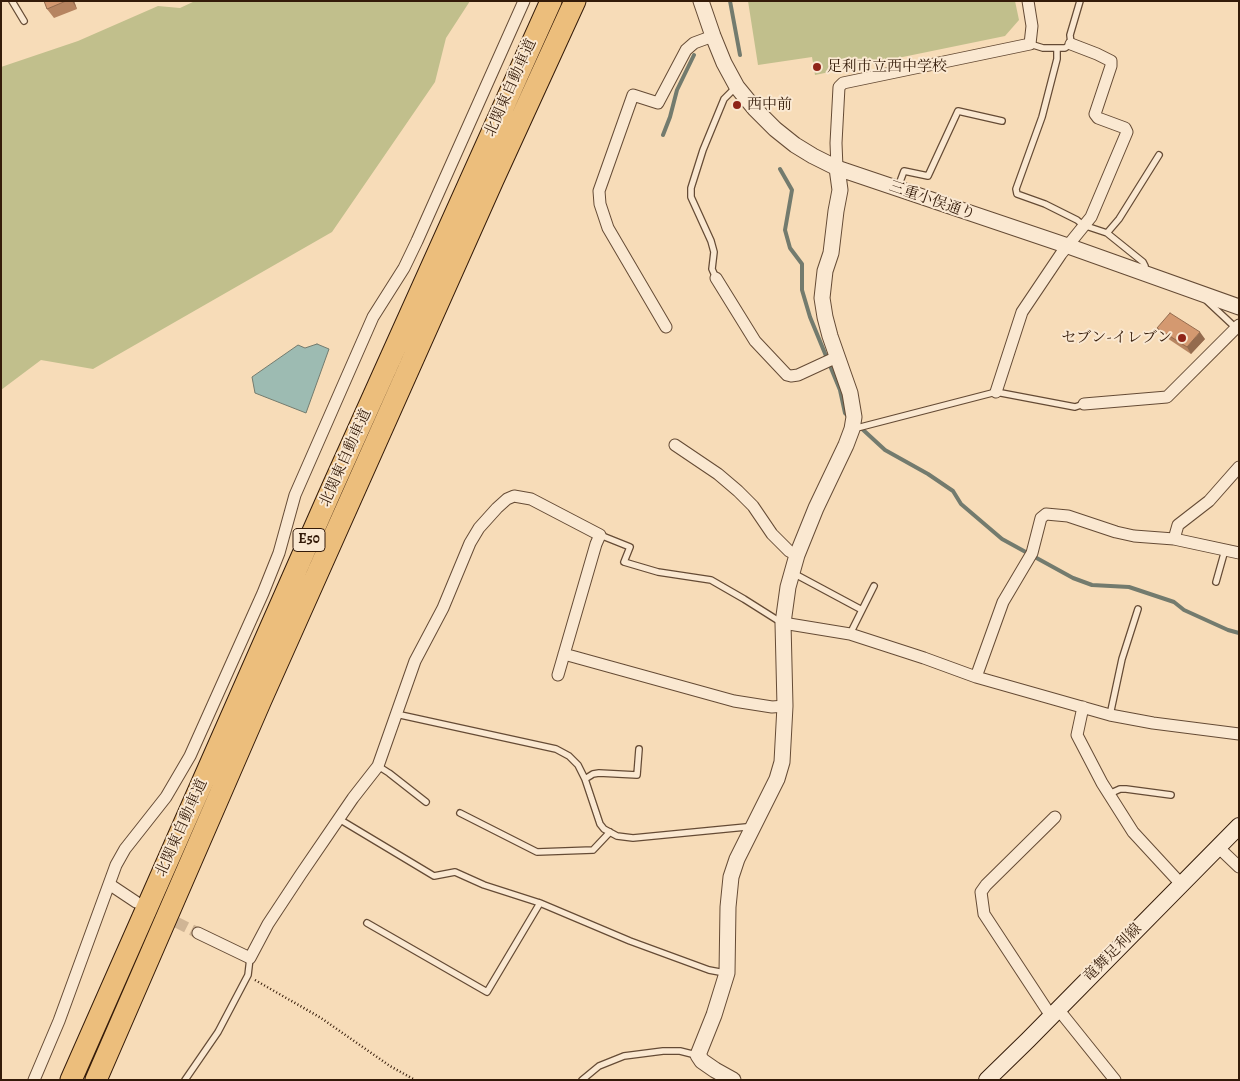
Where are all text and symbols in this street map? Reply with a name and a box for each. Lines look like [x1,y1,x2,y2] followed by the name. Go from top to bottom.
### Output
[481,36,541,140] street label: 北関東自動車道
[827,58,947,76] place label: 足利市立西中学校
[811,61,823,73] marker: 足利市立西中学校
[747,96,792,114] place label: 西中前
[731,99,743,111] marker: 西中前
[887,178,977,224] street label: 三重小俣通り
[1061,329,1172,347] place label: セブン-イレブン
[1176,332,1188,344] marker: セブン-イレブン
[316,406,376,510] street label: 北関東自動車道
[293,528,325,552] road number: E50
[152,776,212,880] street label: 北関東自動車道
[1080,920,1146,986] street label: 竜舞足利線

